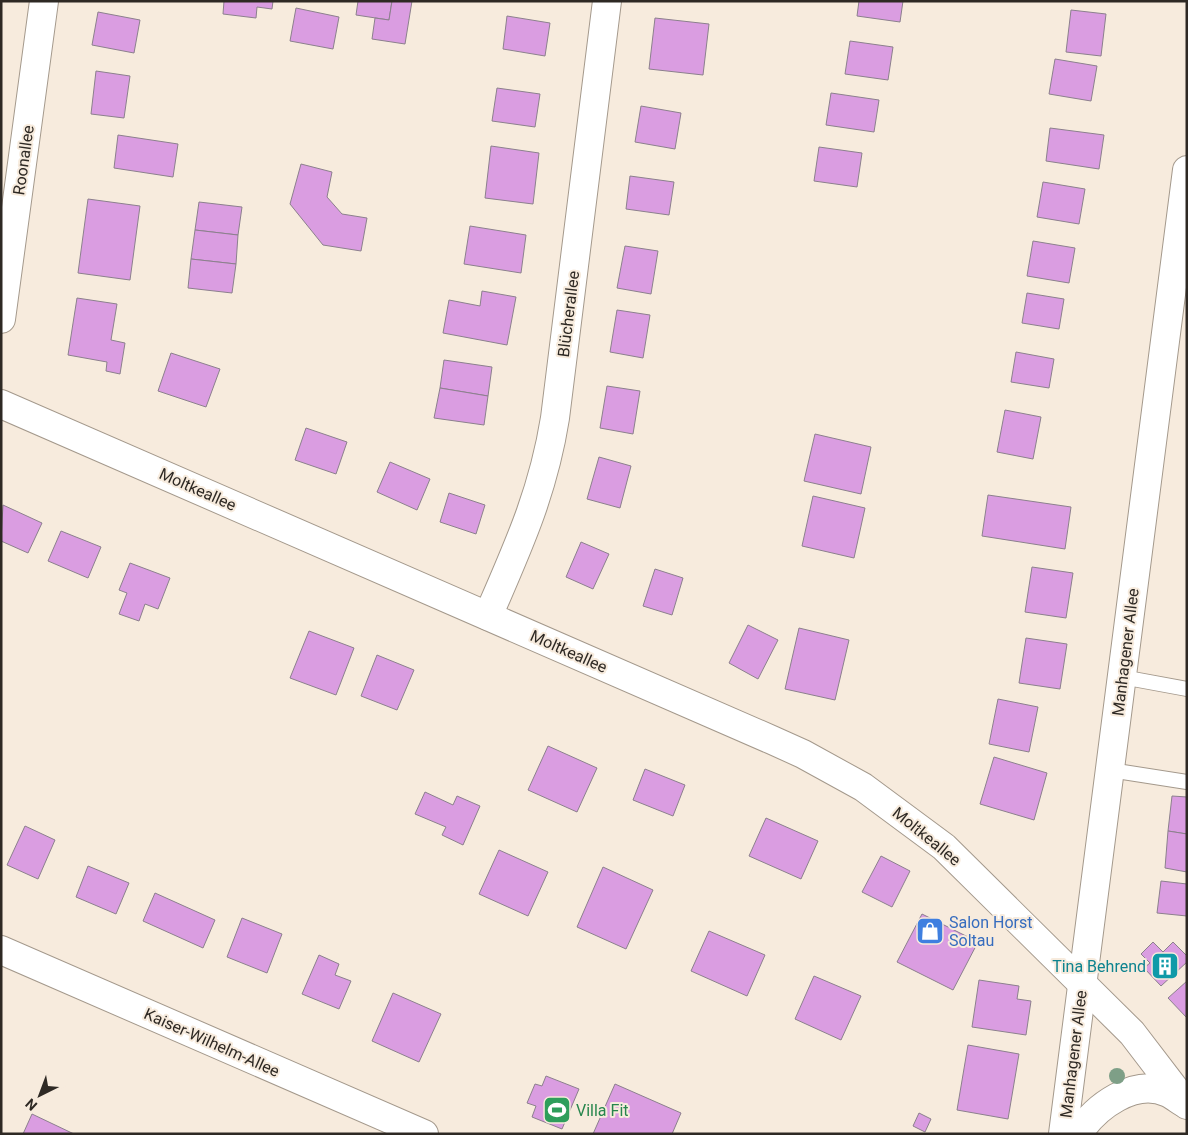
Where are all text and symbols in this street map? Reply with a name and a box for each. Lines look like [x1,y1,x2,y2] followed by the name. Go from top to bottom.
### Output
[9,124,38,196] street label: Roonallee
[554,270,583,358] street label: Blücherallee
[156,464,239,515] street label: Moltkeallee
[1108,587,1143,717] street label: Manhagener Allee
[527,626,610,677] street label: Moltkeallee
[889,803,965,870] street label: Moltkeallee
[949,913,1032,950] place label: Salon Horst Soltau
[915,916,945,946] shop icon: Salon Horst Soltau
[1150,951,1180,981] building icon: Tina Behrend
[1052,957,1146,976] place label: Tina Behrend
[1056,989,1091,1119] street label: Manhagener Allee
[141,1004,282,1081] street label: Kaiser-Wilhelm-Allee
[15,1070,65,1120] north arrow
[22,1095,40,1114] text: N
[542,1095,572,1125] sports icon: Villa Fit
[576,1101,629,1120] place label: Villa Fit

